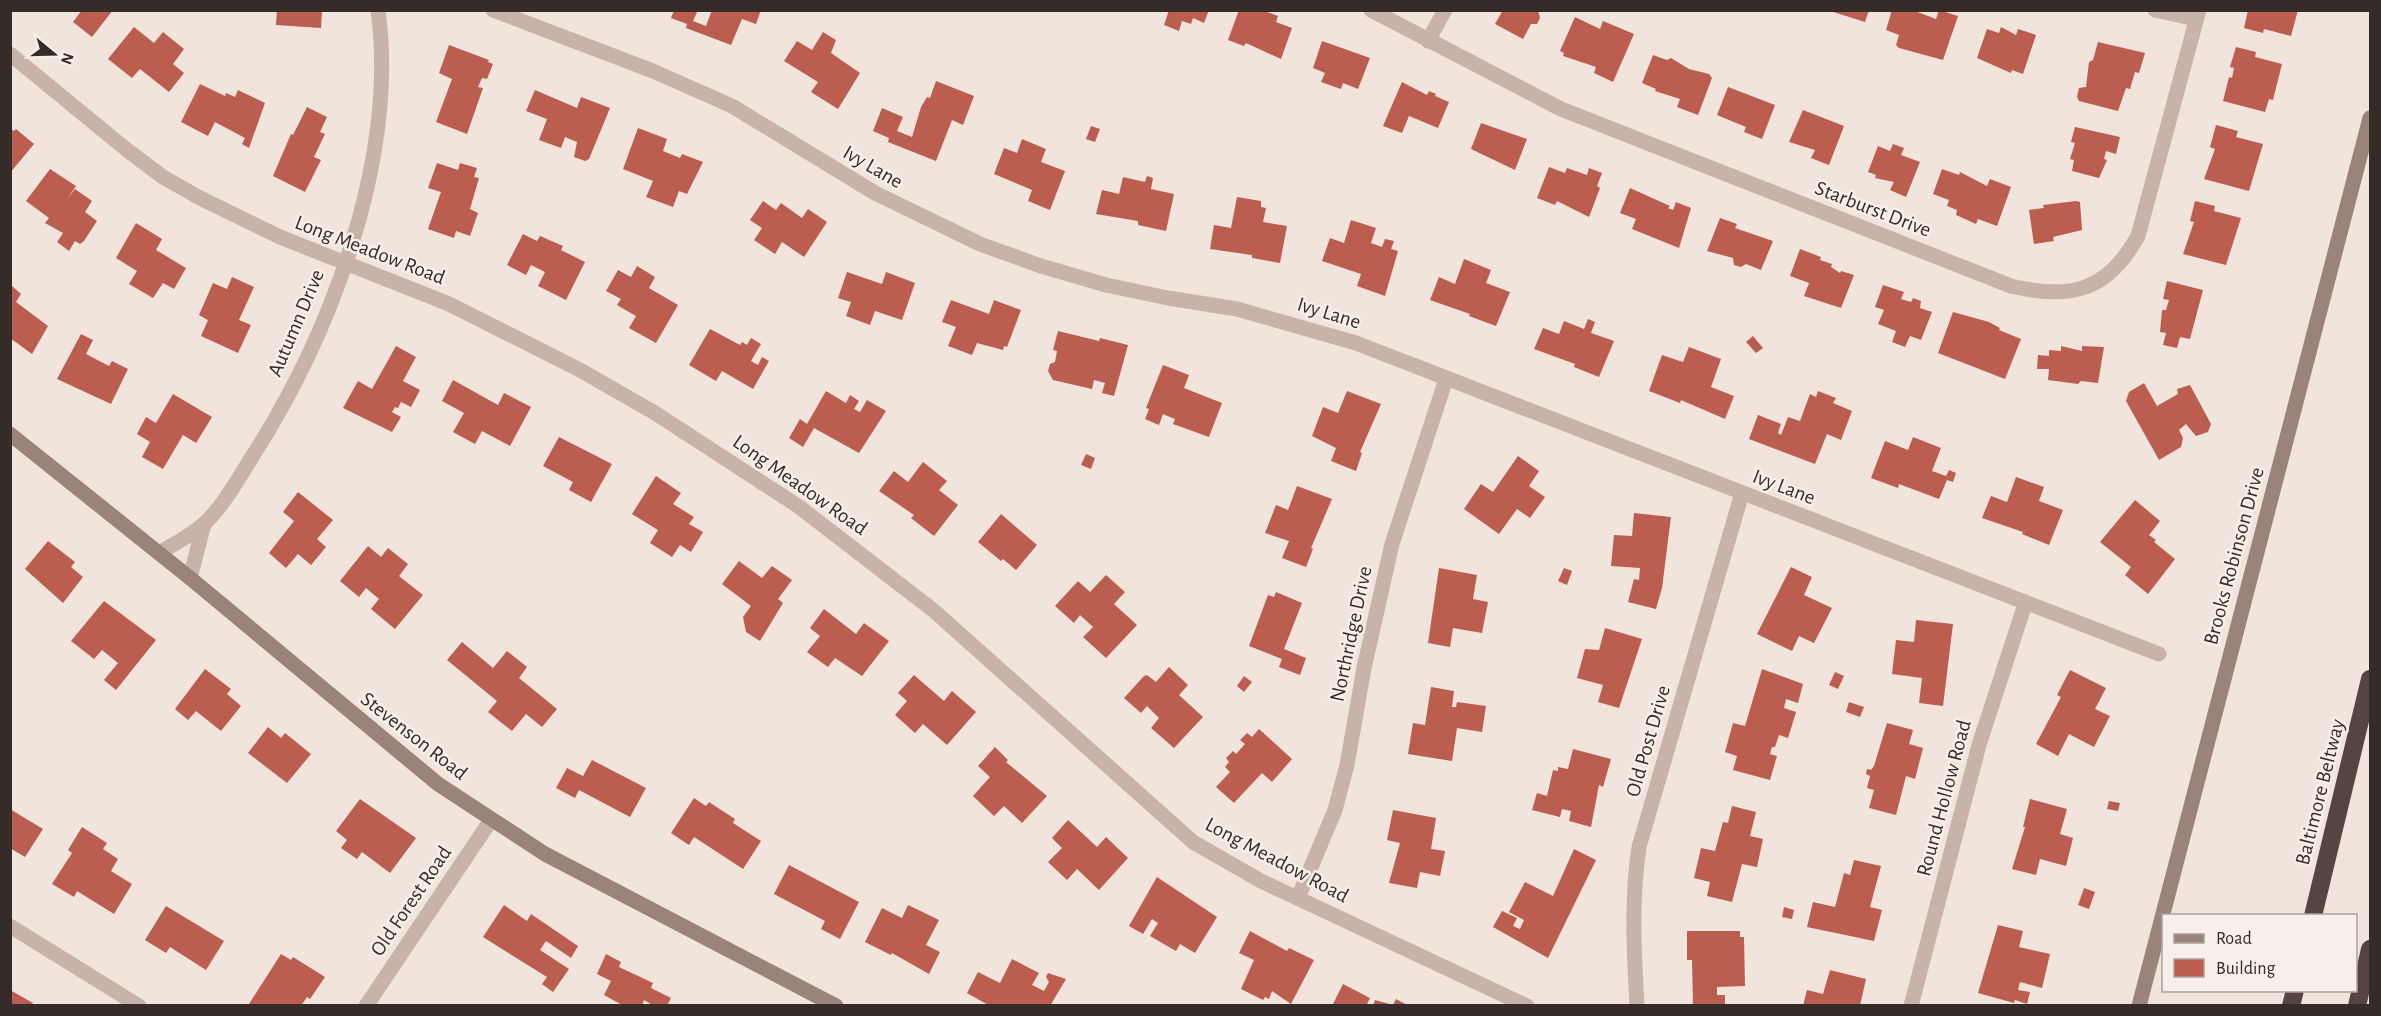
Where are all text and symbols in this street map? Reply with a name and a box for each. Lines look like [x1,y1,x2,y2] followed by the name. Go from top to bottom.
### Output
[24,24,84,84] north arrow
[58,51,77,66] text: N
[840,142,906,192] street label: Ivy Lane
[1812,177,1934,241] street label: Starburst Drive
[292,212,448,288] street label: Long Meadow Road
[264,266,328,380] street label: Autumn Drive
[1295,293,1363,333] street label: Ivy Lane
[729,431,871,539] street label: Long Meadow Road
[2200,465,2268,647] street label: Brooks Robinson Drive
[1750,466,1818,508] street label: Ivy Lane
[1326,564,1376,704] street label: Northridge Drive
[1622,683,1674,799] street label: Old Post Drive
[357,688,471,784] street label: Stevenson Road
[1913,717,1975,878] street label: Round Hollow Road
[2292,717,2348,867] street label: Baltimore Beltway
[1202,813,1352,907] street label: Long Meadow Road
[367,842,455,960] street label: Old Forest Road
[2162,914,2357,992] legend
[2216,930,2252,948] text: Road
[2216,960,2276,978] text: Building

